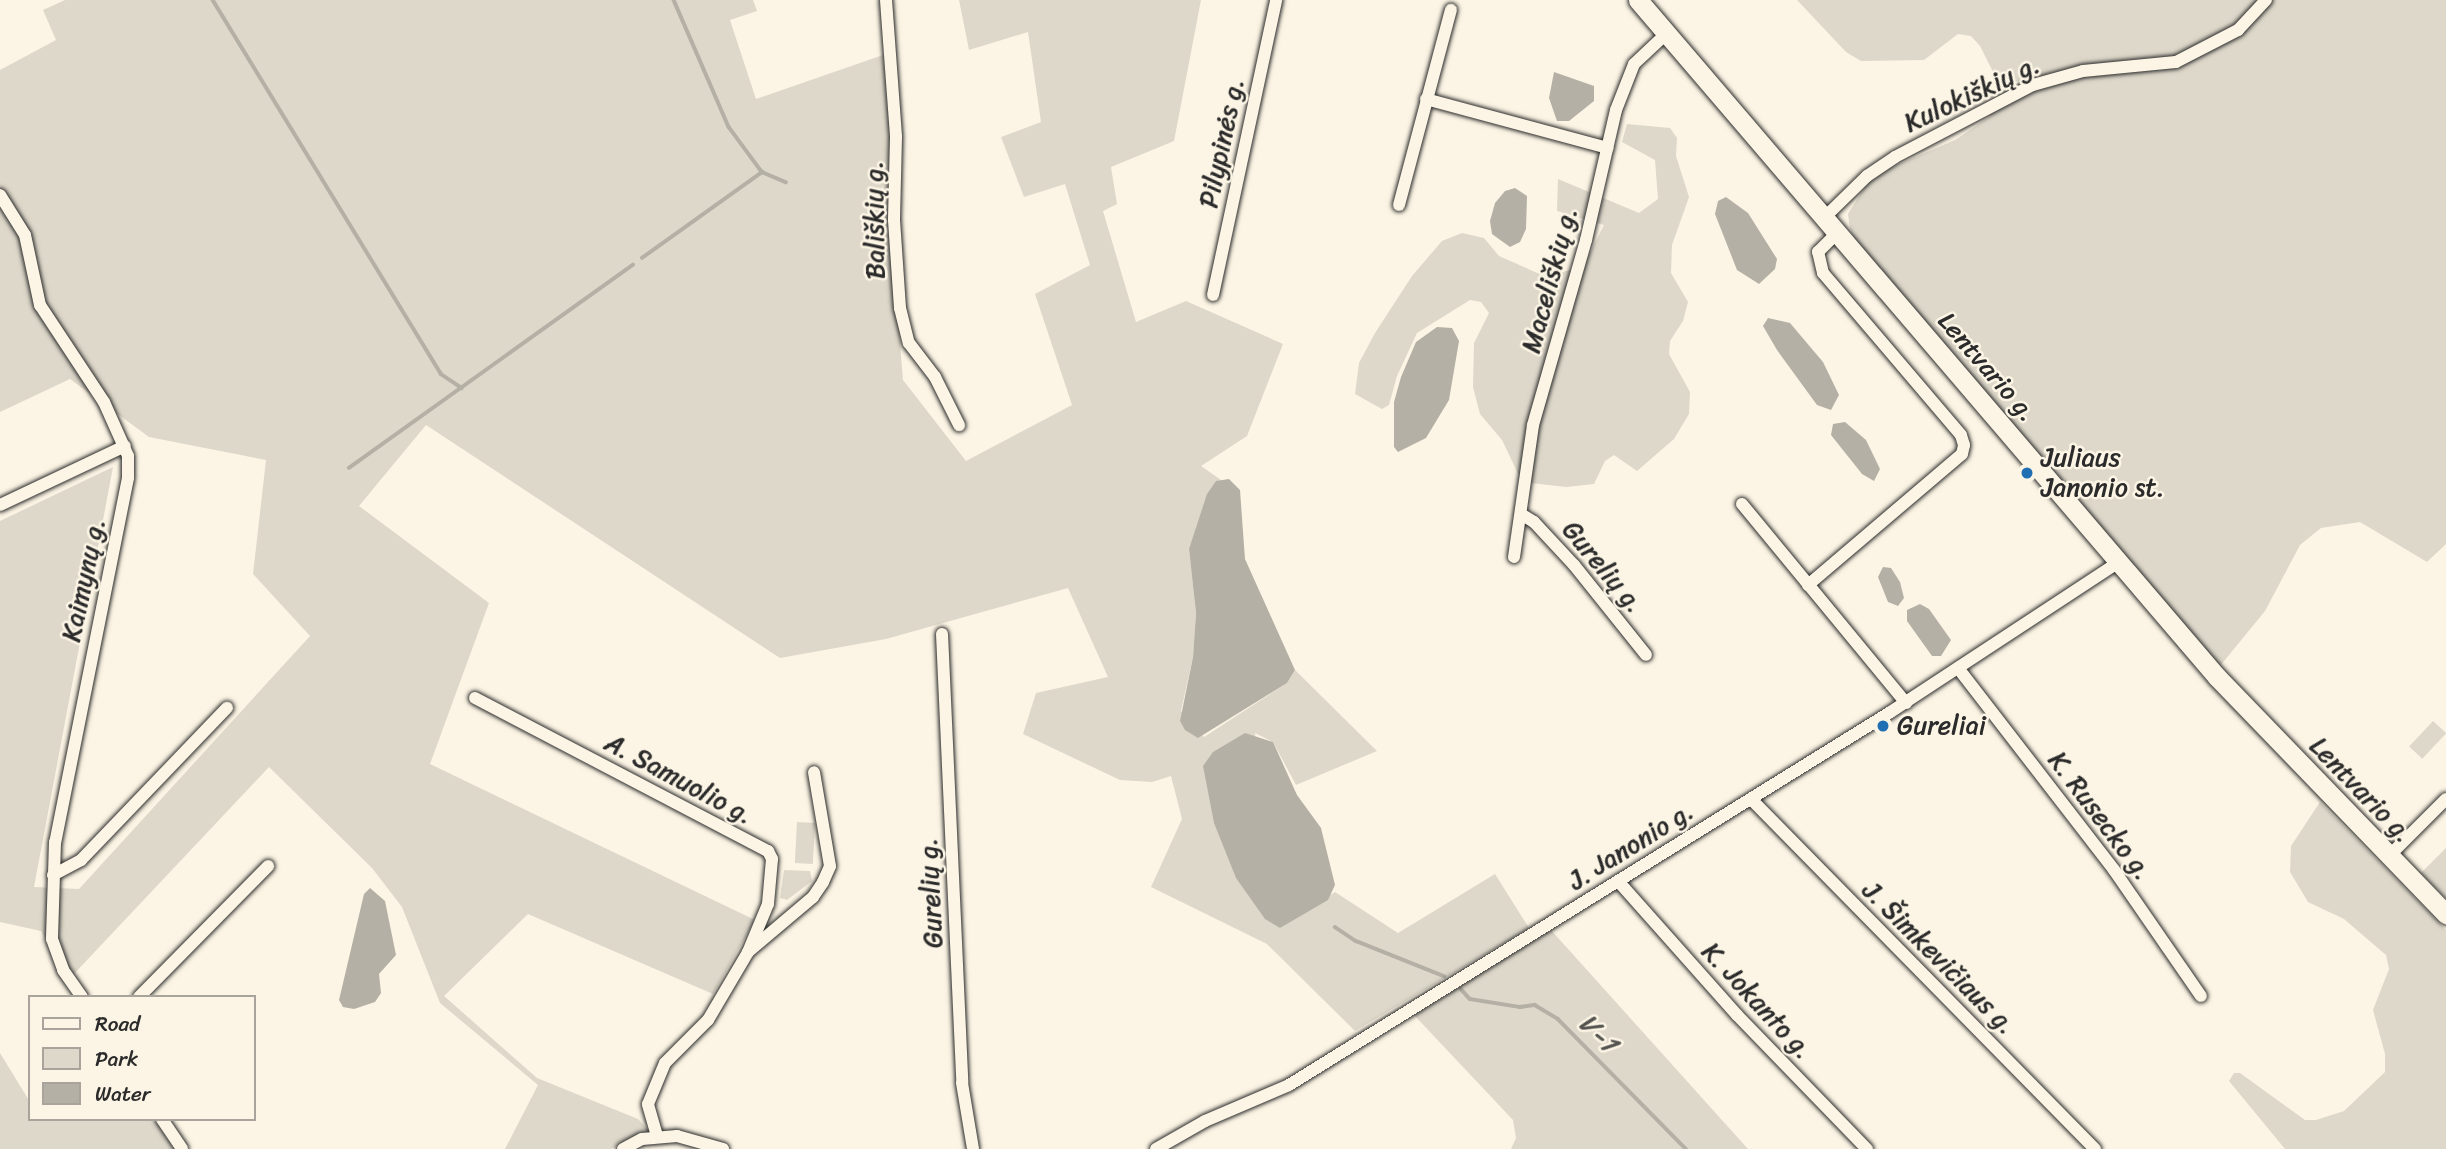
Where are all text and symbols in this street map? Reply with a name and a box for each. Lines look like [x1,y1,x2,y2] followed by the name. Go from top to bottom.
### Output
[1899,49,2045,139] street label: Kulokiškių g.
[1193,75,1251,211] street label: Pilypinės g.
[858,160,892,280] street label: Bališkių g.
[1516,204,1584,356] street label: Maceliškių g.
[1931,306,2043,428] street label: Lentvario g.
[2041,442,2166,504] place label: Juliaus Janonio st.
[2019,465,2035,481] marker: Juliaus Janonio st.
[56,515,112,645] street label: Kaimynų g.
[1556,515,1650,619] street label: Gurelių g.
[1897,710,1986,742] place label: Gureliai
[1875,718,1891,734] marker: Gureliai
[600,727,758,831] street label: A. Samuolio g.
[2303,731,2419,849] street label: Lentvario g.
[2042,746,2158,886] street label: K. Rusecko g.
[1563,795,1699,897] street label: J. Janonio g.
[913,837,949,949] street label: Gurelių g.
[1856,875,2022,1041] street label: J. Šimkevičiaus g.
[1695,936,1819,1066] street label: K. Jokanto g.
[28,995,256,1121] legend
[95,1005,140,1043] text: Road
[1571,1006,1625,1060] water label: V-1
[95,1040,138,1078] text: Park
[95,1075,150,1113] text: Water

